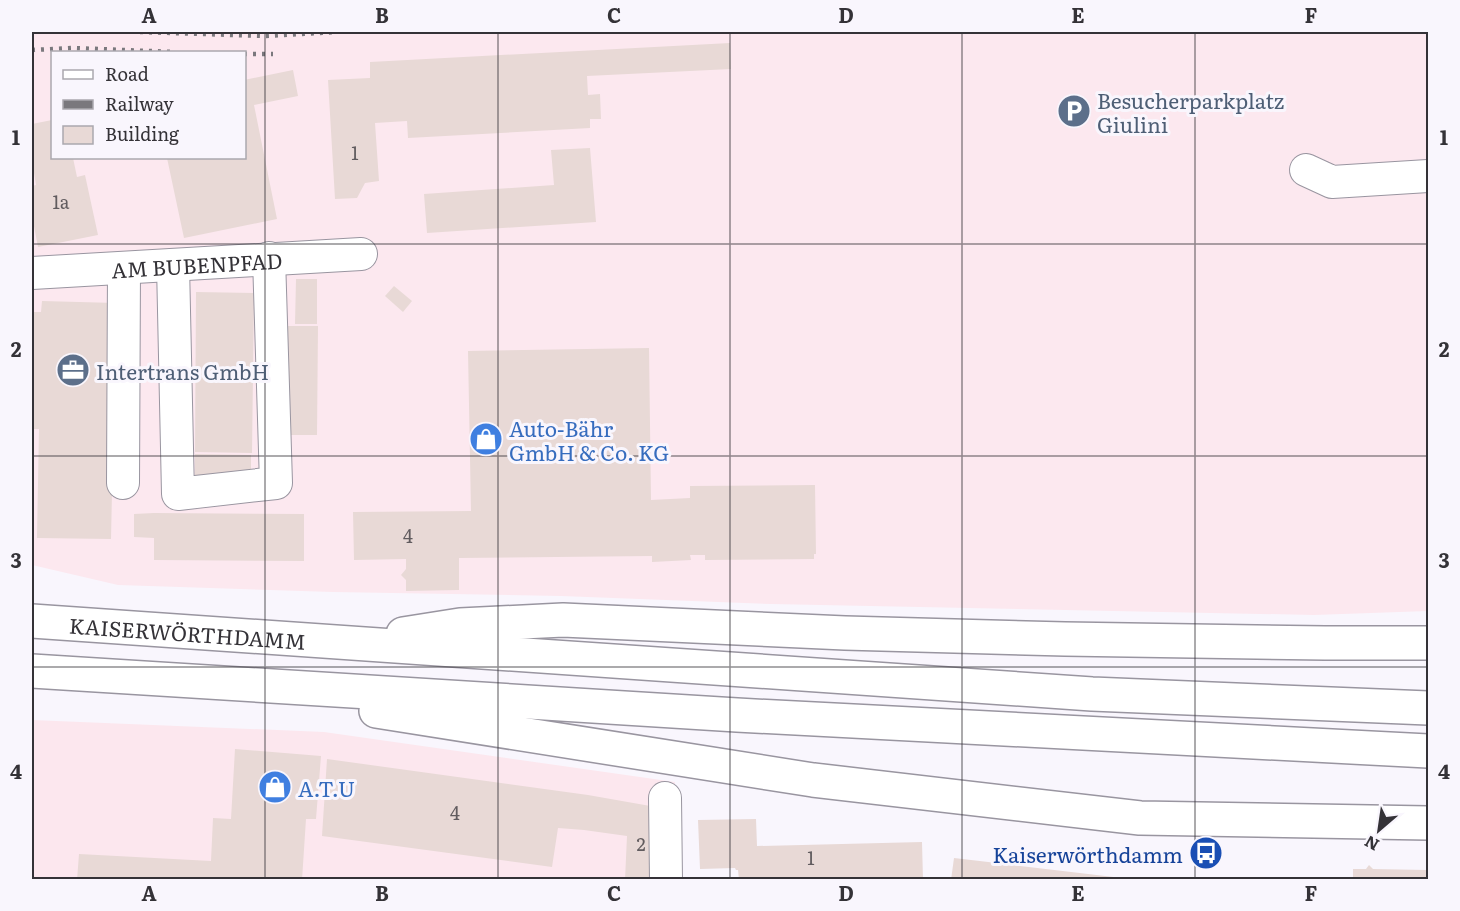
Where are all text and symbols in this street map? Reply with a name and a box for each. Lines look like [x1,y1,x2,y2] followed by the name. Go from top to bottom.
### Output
[141,0,157,29] text: A
[375,0,389,29] text: B
[607,0,621,29] text: C
[838,0,854,29] text: D
[1071,0,1085,29] text: E
[1305,0,1318,29] text: F
[51,51,246,159] legend
[105,60,149,87] text: Road
[1097,84,1284,139] place label: Besucherparkplatz Giulini
[105,90,174,117] text: Railway
[1056,93,1092,129] parking icon: Besucherparkplatz Giulini
[105,120,180,147] text: Building
[12,121,20,151] text: 1
[1440,121,1448,151] text: 1
[351,139,359,166] house number: 1
[52,188,70,215] house number: 1a
[110,243,283,284] street label: AM BUBENPFAD
[11,333,22,363] text: 2
[1439,333,1450,363] text: 2
[55,352,91,388] office icon: Intertrans GmbH
[96,355,269,386] place label: Intertrans GmbH
[509,412,669,467] place label: Auto-Bähr GmbH & Co. KG
[468,421,504,457] shop icon: Auto-Bähr GmbH & Co. KG
[403,522,413,549] house number: 4
[10,544,22,574] text: 3
[1438,544,1450,574] text: 3
[68,608,307,655] street label: KAISERWÖRTHDAMM
[10,755,22,785] text: 4
[1438,755,1450,785] text: 4
[257,769,293,805] shop icon: A.T.U
[298,772,355,803] place label: A.T.U
[450,799,460,826] house number: 4
[1349,800,1409,860] north arrow
[636,830,646,857] house number: 2
[1360,830,1383,858] text: N
[1188,835,1224,871] bus stop icon: Kaiserwörthdamm
[993,838,1183,869] place label: Kaiserwörthdamm
[807,844,815,871] house number: 1
[141,877,157,907] text: A
[375,877,389,907] text: B
[607,877,621,907] text: C
[838,877,854,907] text: D
[1071,877,1085,907] text: E
[1305,877,1318,907] text: F

